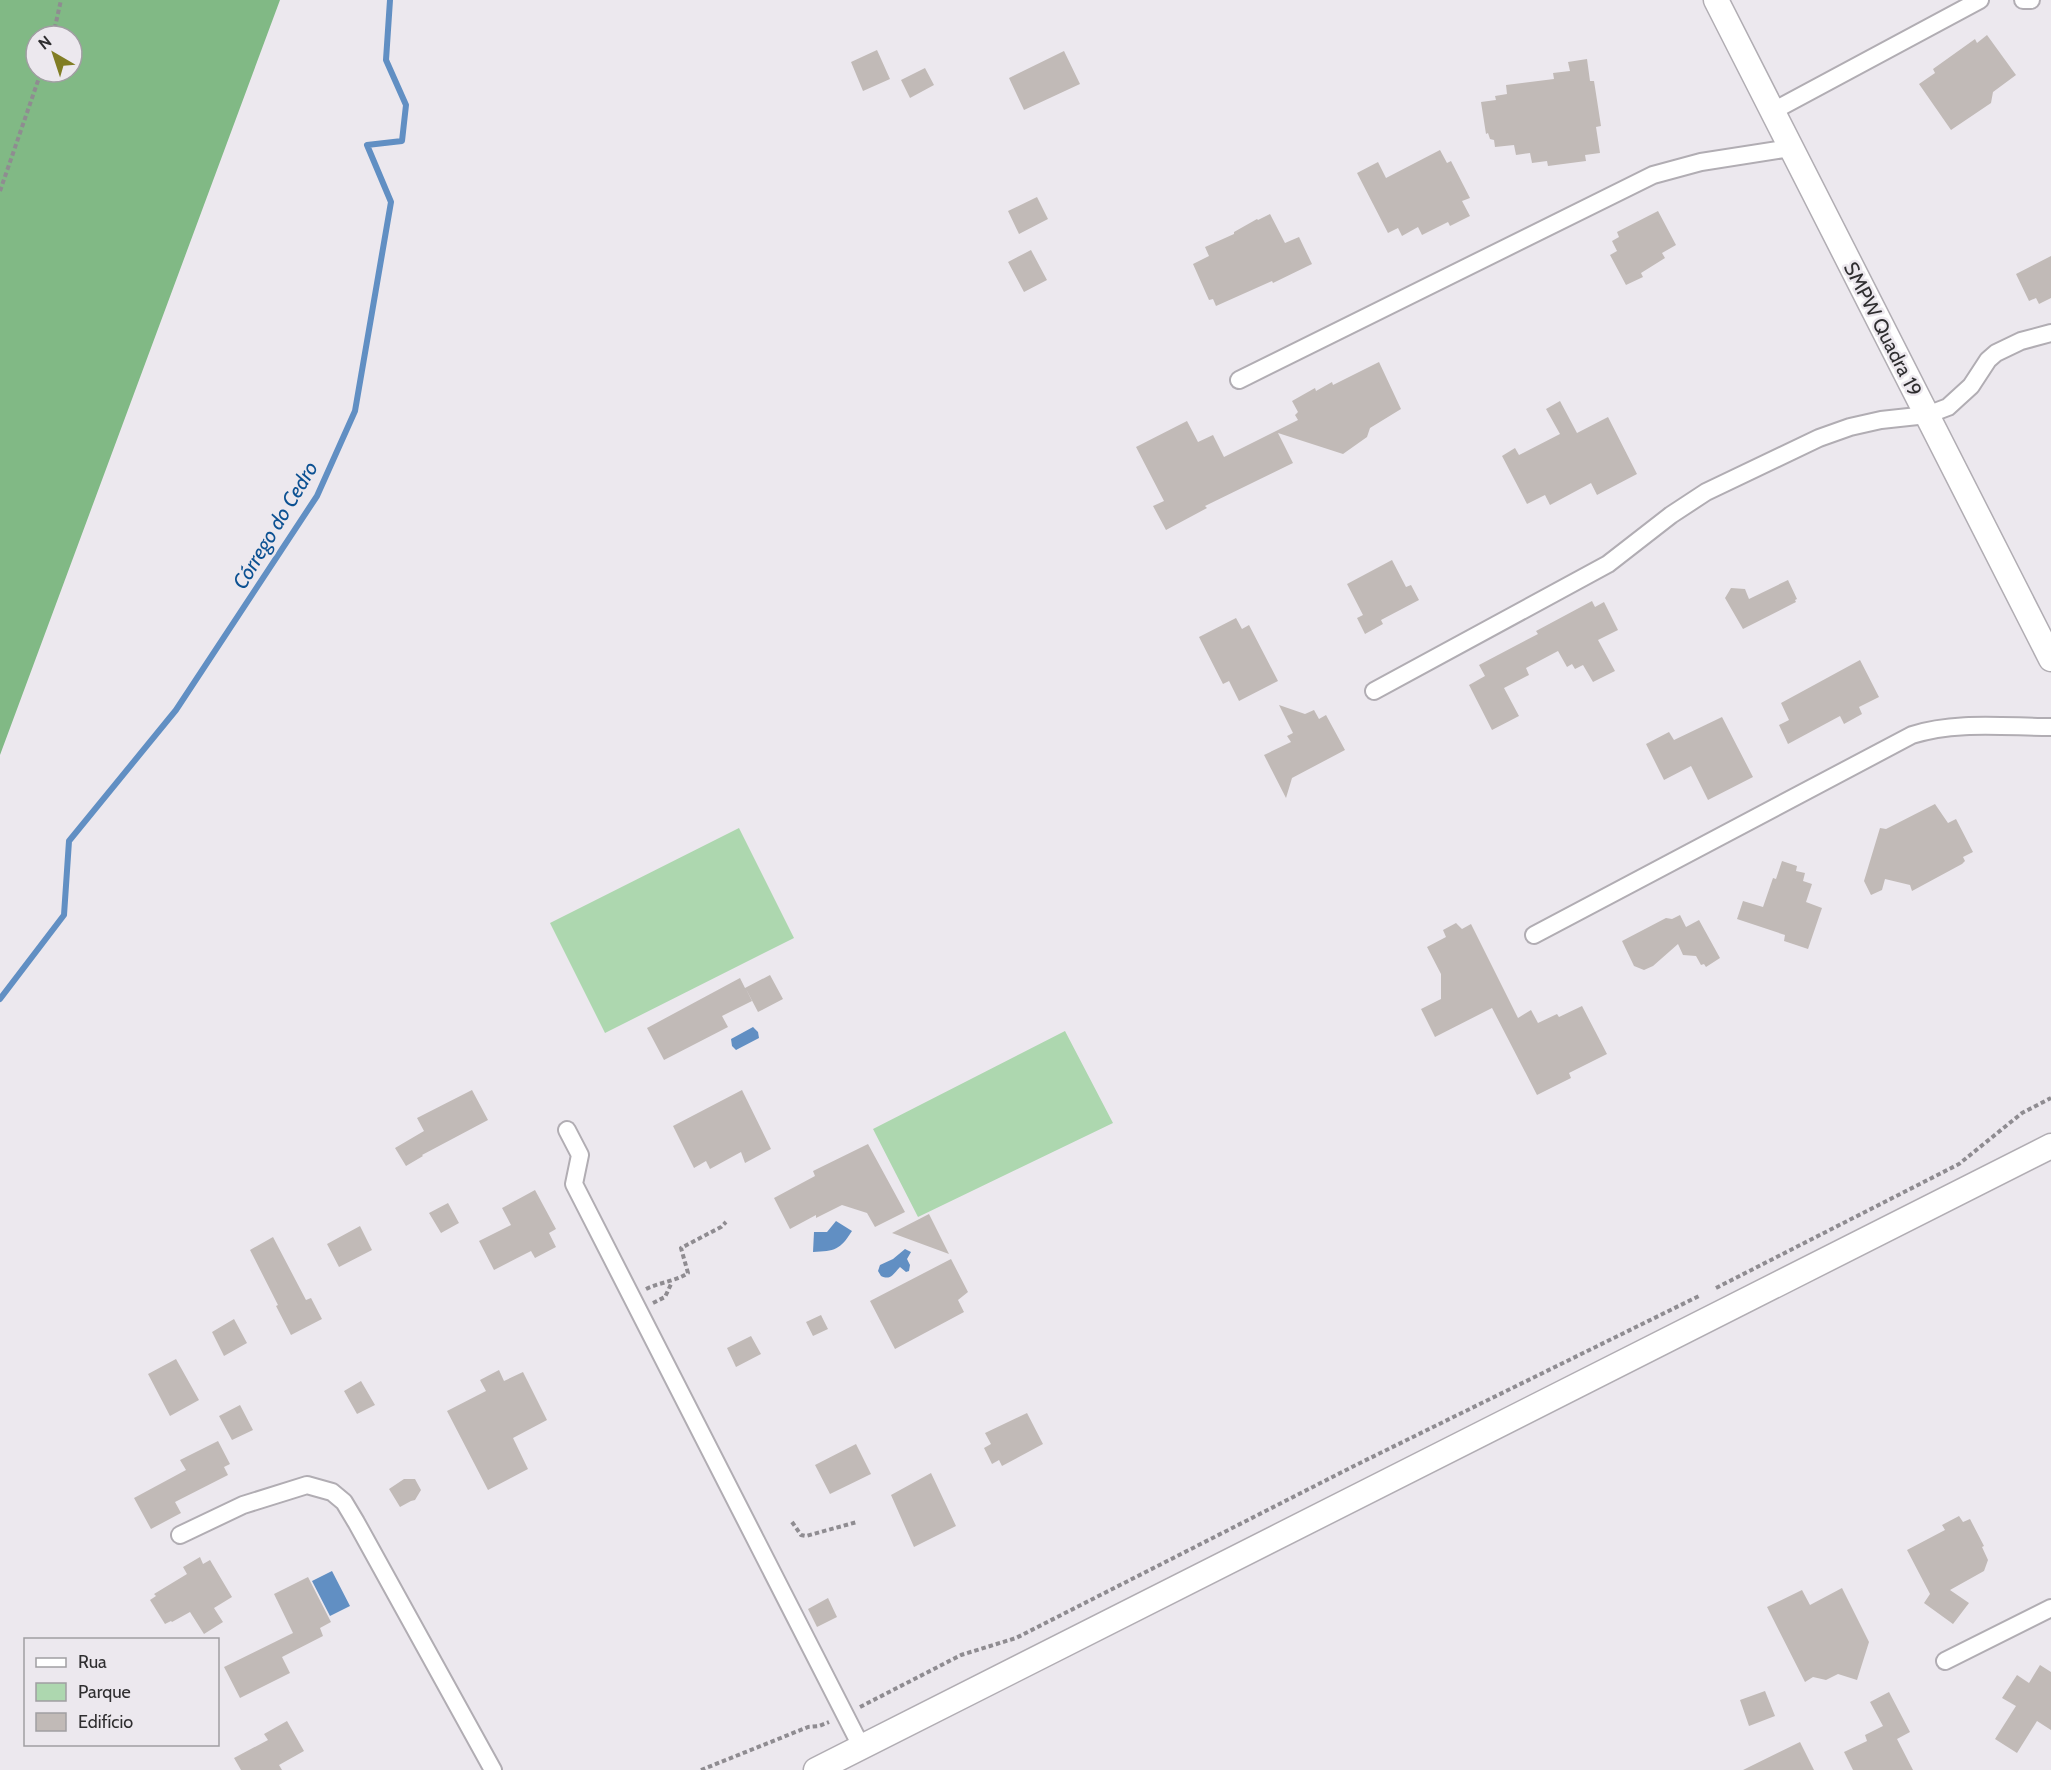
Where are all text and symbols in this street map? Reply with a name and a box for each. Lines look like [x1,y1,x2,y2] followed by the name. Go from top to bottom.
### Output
[24,24,84,84] north arrow
[35,32,55,54] text: N
[1839,258,1927,400] street label: SMPW Quadra 19
[227,457,323,593] water label: Córrego do Cedro
[24,1638,219,1746] legend
[78,1651,107,1673] text: Rua
[78,1681,131,1703] text: Parque
[78,1711,133,1733] text: Edifício

